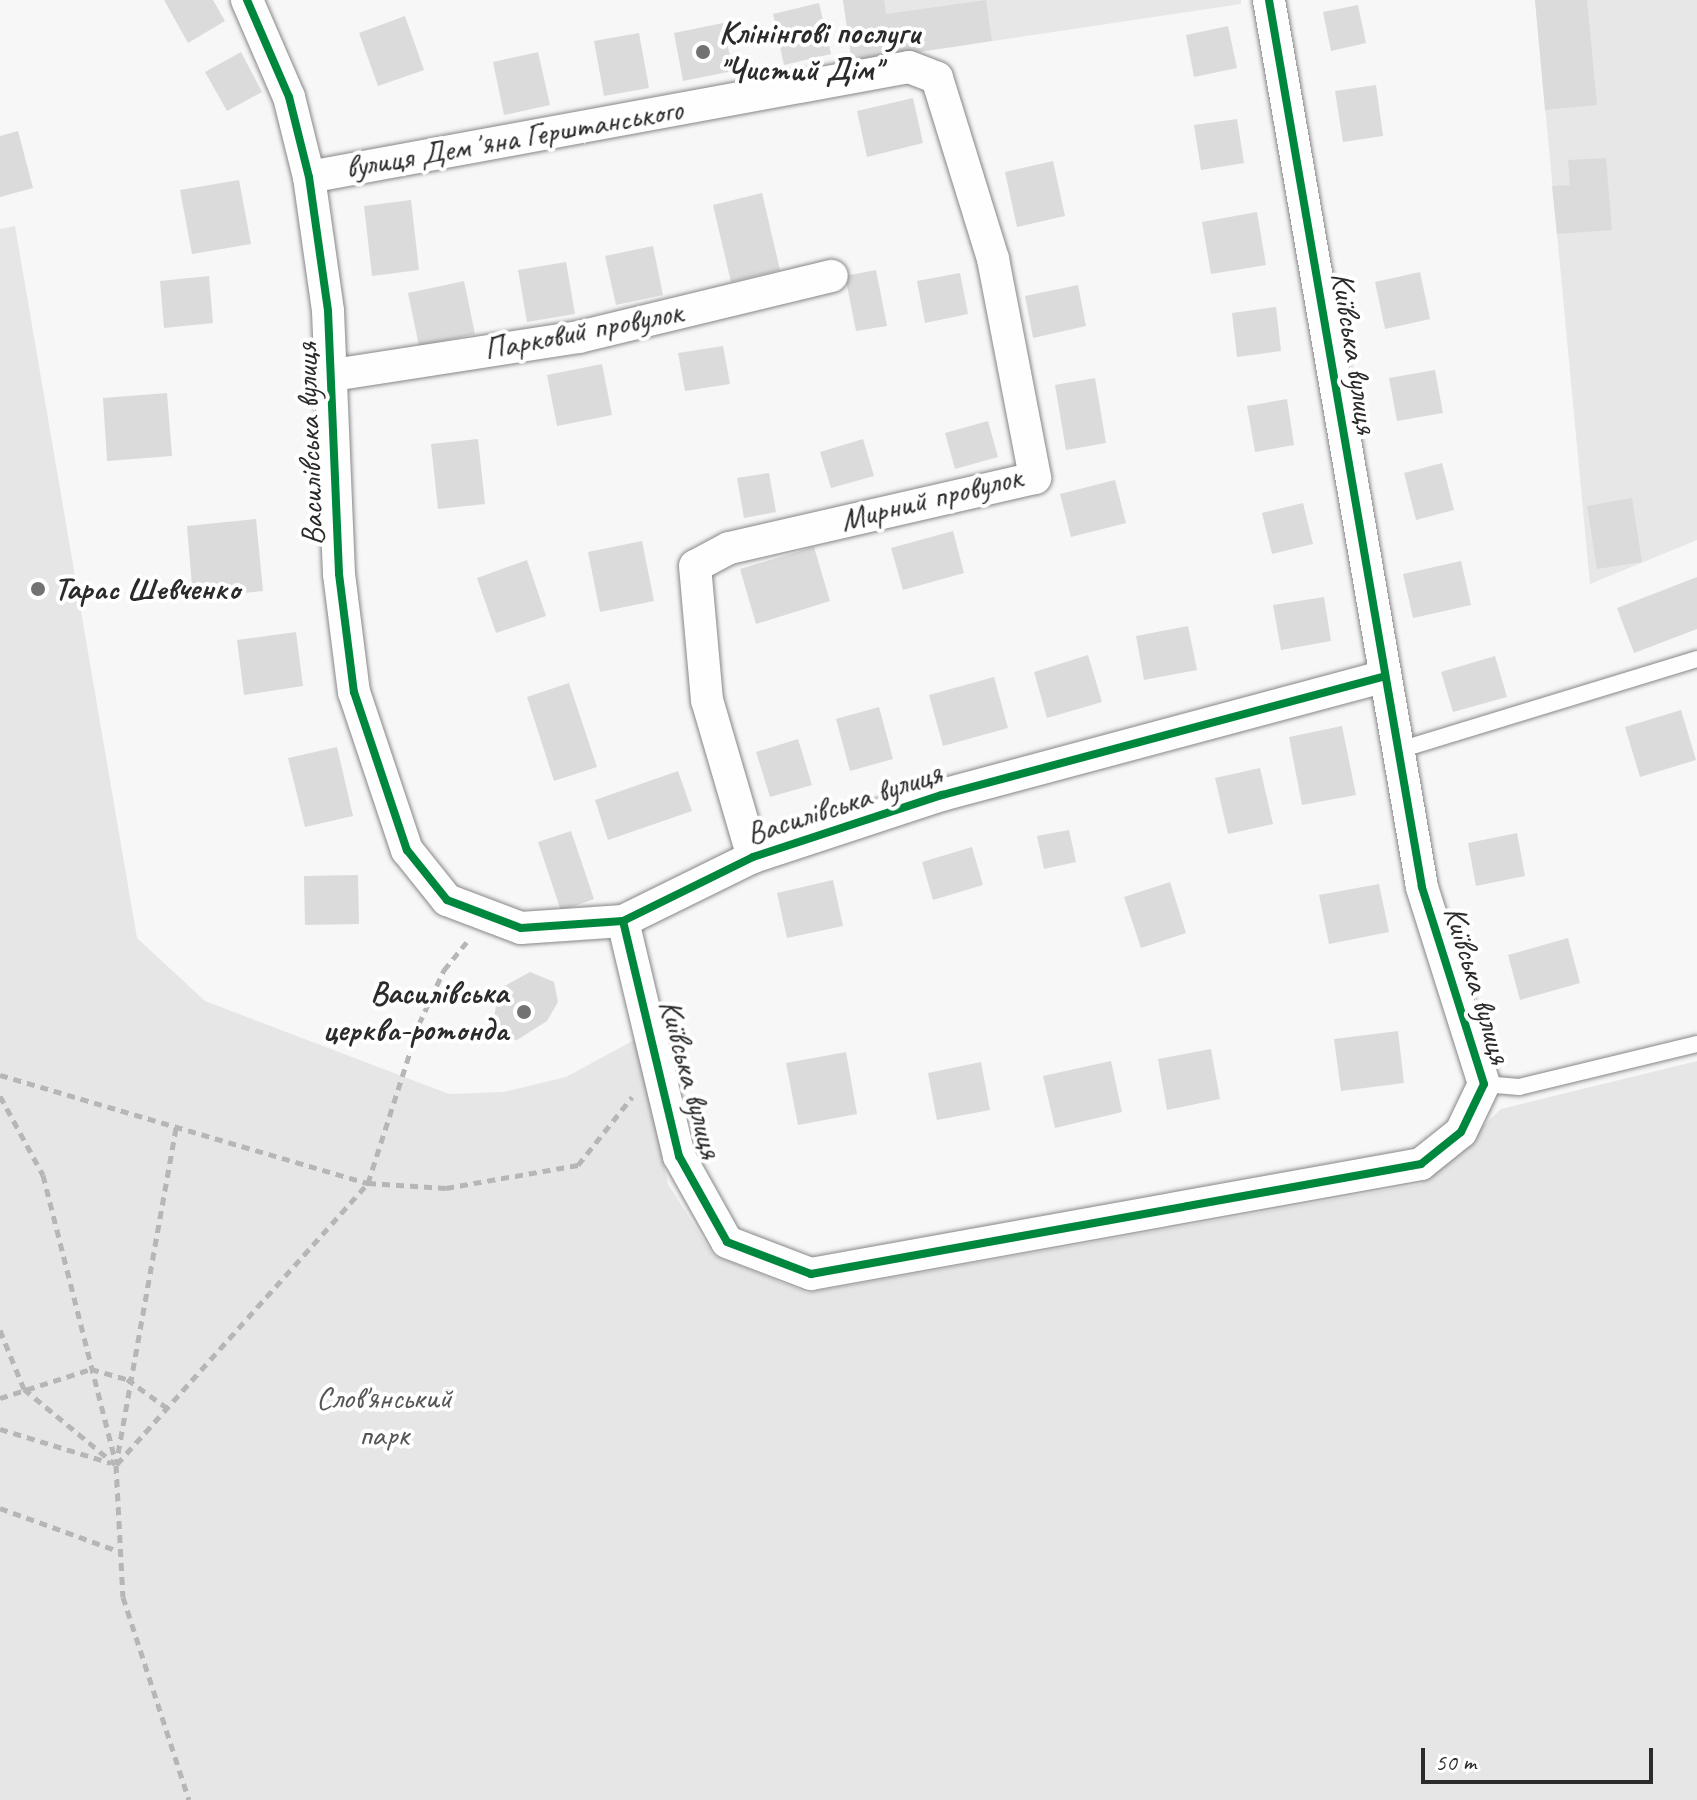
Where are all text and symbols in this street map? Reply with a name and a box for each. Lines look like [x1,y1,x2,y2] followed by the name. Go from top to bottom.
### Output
[719,15,920,90] place label: Клінінгові послуги "Чистий Дім"
[694,43,712,61] marker: Клінінгові послуги "Чистий Дім"
[343,91,685,187] street label: вулиця Демʼяна Герштанського
[1322,269,1386,437] street label: Київська вулиця
[481,293,685,369] street label: Парковий провулок
[287,341,333,547] street label: Василівська вулиця
[836,458,1026,540] street label: Мирний провулок
[54,570,239,608] place label: Тарас Шевченко
[29,580,47,598] marker: Тарас Шевченко
[741,754,947,854] street label: Василівська вулиця
[1435,901,1519,1069] street label: Київська вулиця
[323,975,508,1050] place label: Василівська церква-ротонда
[650,995,730,1163] street label: Київська вулиця
[515,1003,533,1021] marker: Василівська церква-ротонда
[316,1380,452,1455] park label: Слов'янський парк
[1425,1732,1657,1782] scale bar
[1435,1747,1476,1777] text: 50 m

